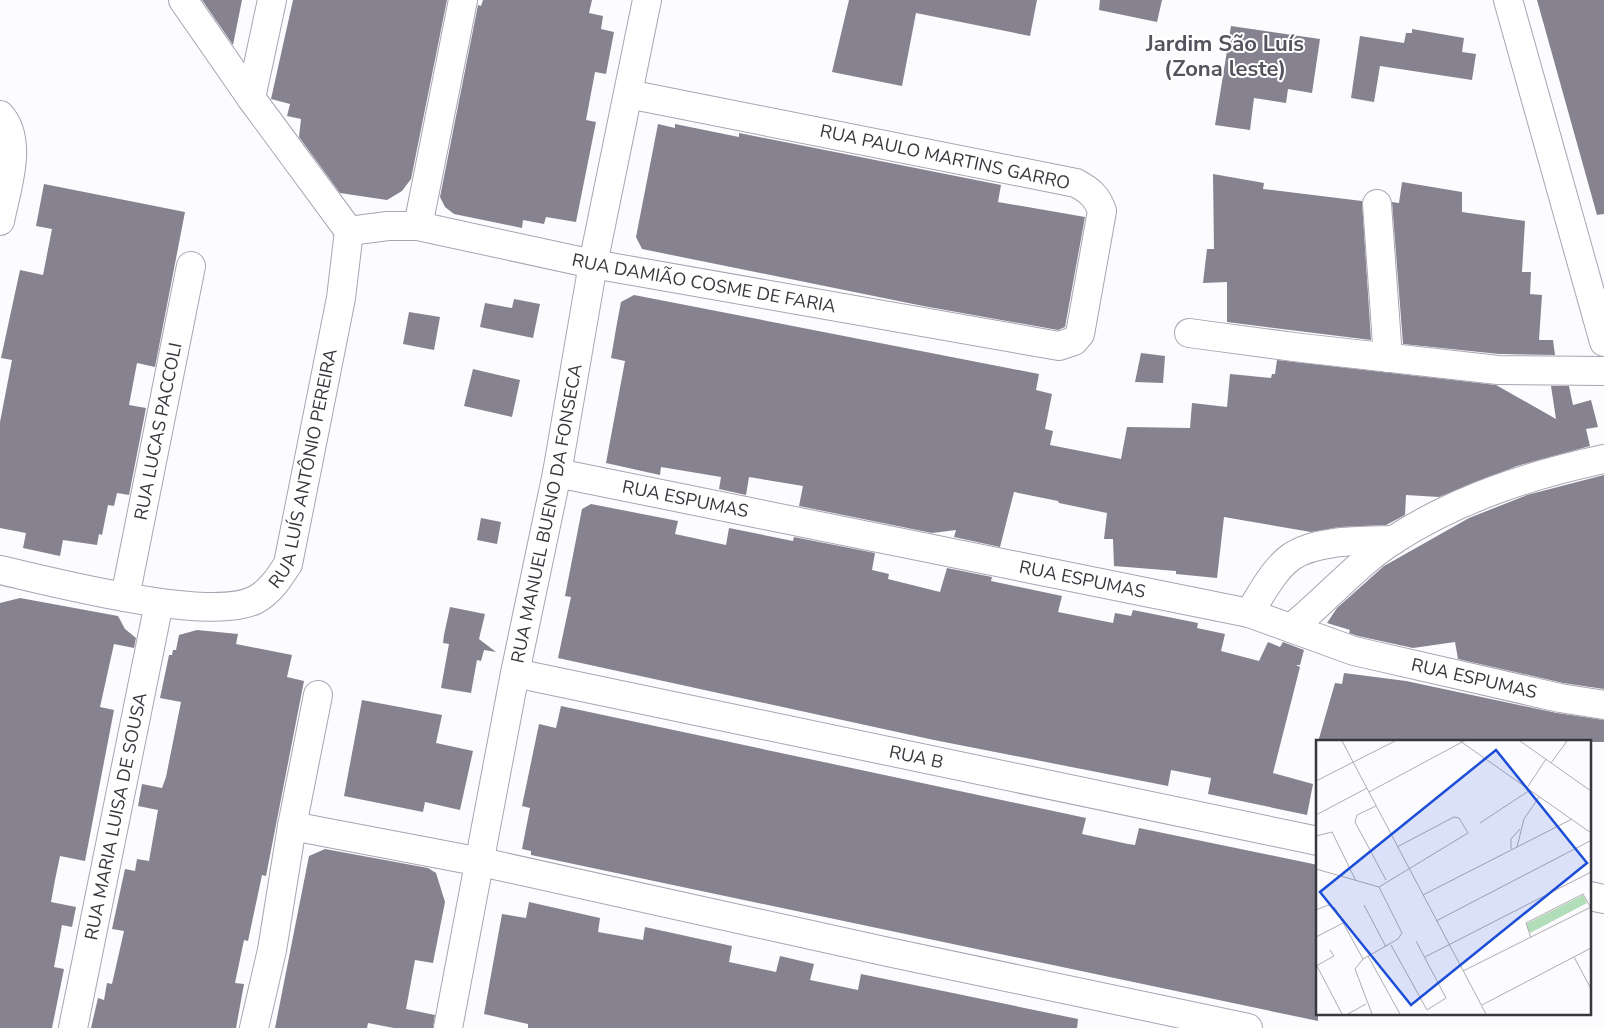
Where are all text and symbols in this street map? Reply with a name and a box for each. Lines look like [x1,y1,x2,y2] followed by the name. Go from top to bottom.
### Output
[1145,29,1304,84] district label: Jardim São Luís (Zona leste)
[818,119,1072,195] street label: RUA PAULO MARTINS GARRO
[570,248,838,319] street label: RUA DAMIÃO COSME DE FARIA
[129,340,187,522] street label: RUA LUCAS PACCOLI
[263,347,343,593] street label: RUA LUÍS ANTÔNIO PEREIRA
[505,362,588,665] street label: RUA MANUEL BUENO DA FONSECA
[620,475,751,523] street label: RUA ESPUMAS
[1017,555,1148,604] street label: RUA ESPUMAS
[1409,652,1539,704] street label: RUA ESPUMAS
[79,690,153,942] street label: RUA MARIA LUISA DE SOUSA
[887,740,946,774] street label: RUA B
[1316,740,1592,1016] inset map

